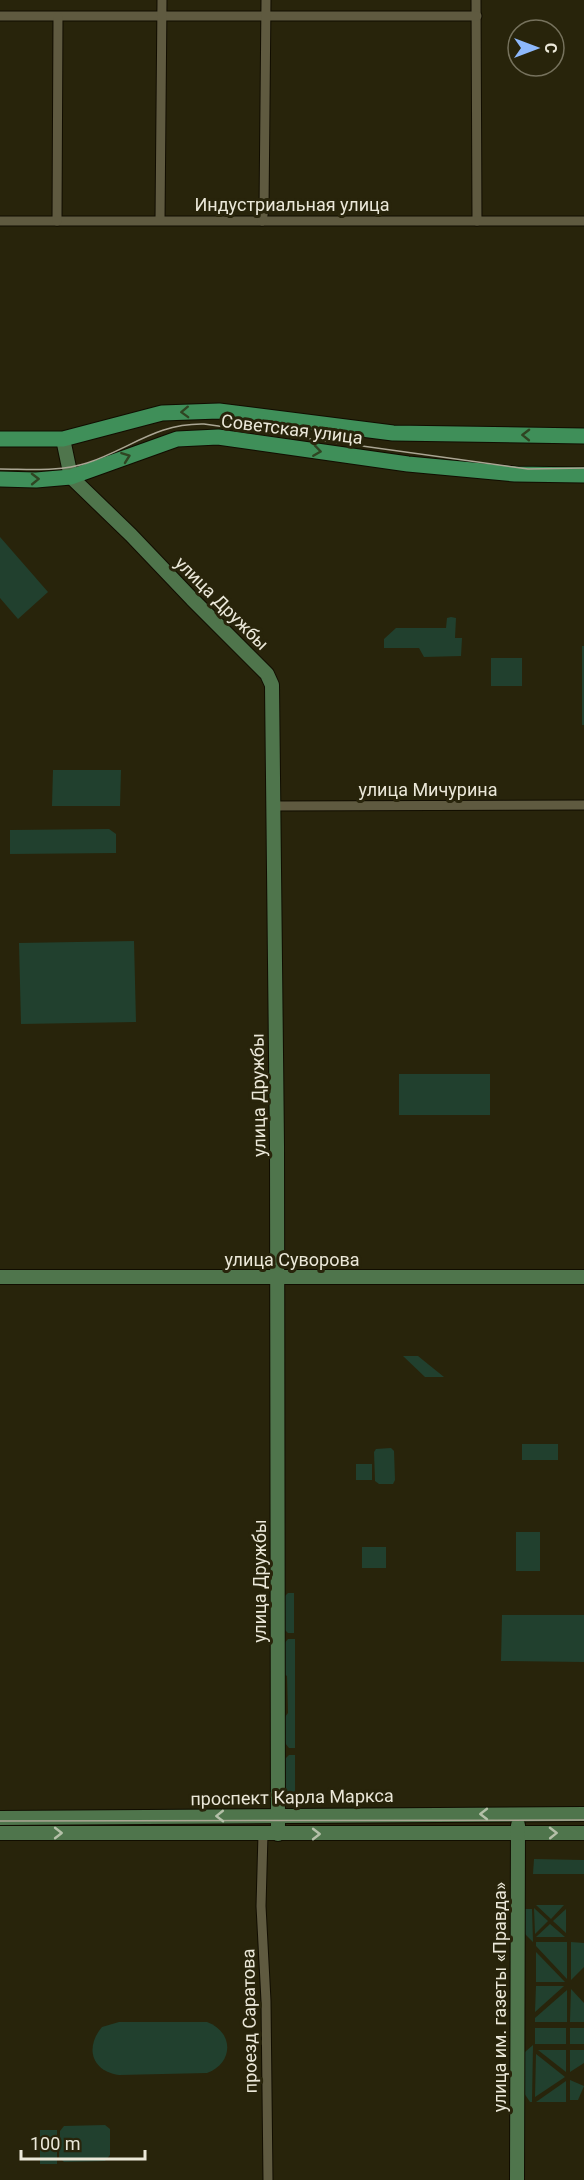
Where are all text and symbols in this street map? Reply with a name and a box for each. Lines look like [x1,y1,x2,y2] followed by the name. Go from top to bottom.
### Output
[506,18,566,78] north arrow
[541,43,560,53] text: С
[195,194,389,215] street label: Индустриальная улица
[180,406,189,418] one-way arrow
[220,410,364,448] street label: Советская улица
[521,429,530,441] one-way arrow
[312,445,321,457] one-way arrow
[120,452,131,465] one-way arrow
[31,473,40,486] one-way arrow
[171,552,273,654] street label: улица Дружбы
[359,779,497,800] street label: улица Мичурина
[246,1033,270,1157] street label: улица Дружбы
[224,1249,360,1270] street label: улица Суворова
[249,1519,270,1643] street label: улица Дружбы
[190,1785,394,1809] street label: проспект Карла Маркса
[479,1808,488,1820] one-way arrow
[216,1810,225,1822] one-way arrow
[54,1827,63,1839] one-way arrow
[549,1827,558,1839] one-way arrow
[312,1828,321,1840] one-way arrow
[489,1882,510,2112] street label: улица им. газеты «Правда»
[237,1948,261,2094] street label: проезд Саратова
[21,2123,146,2161] scale bar
[30,2133,81,2154] text: 100 m

